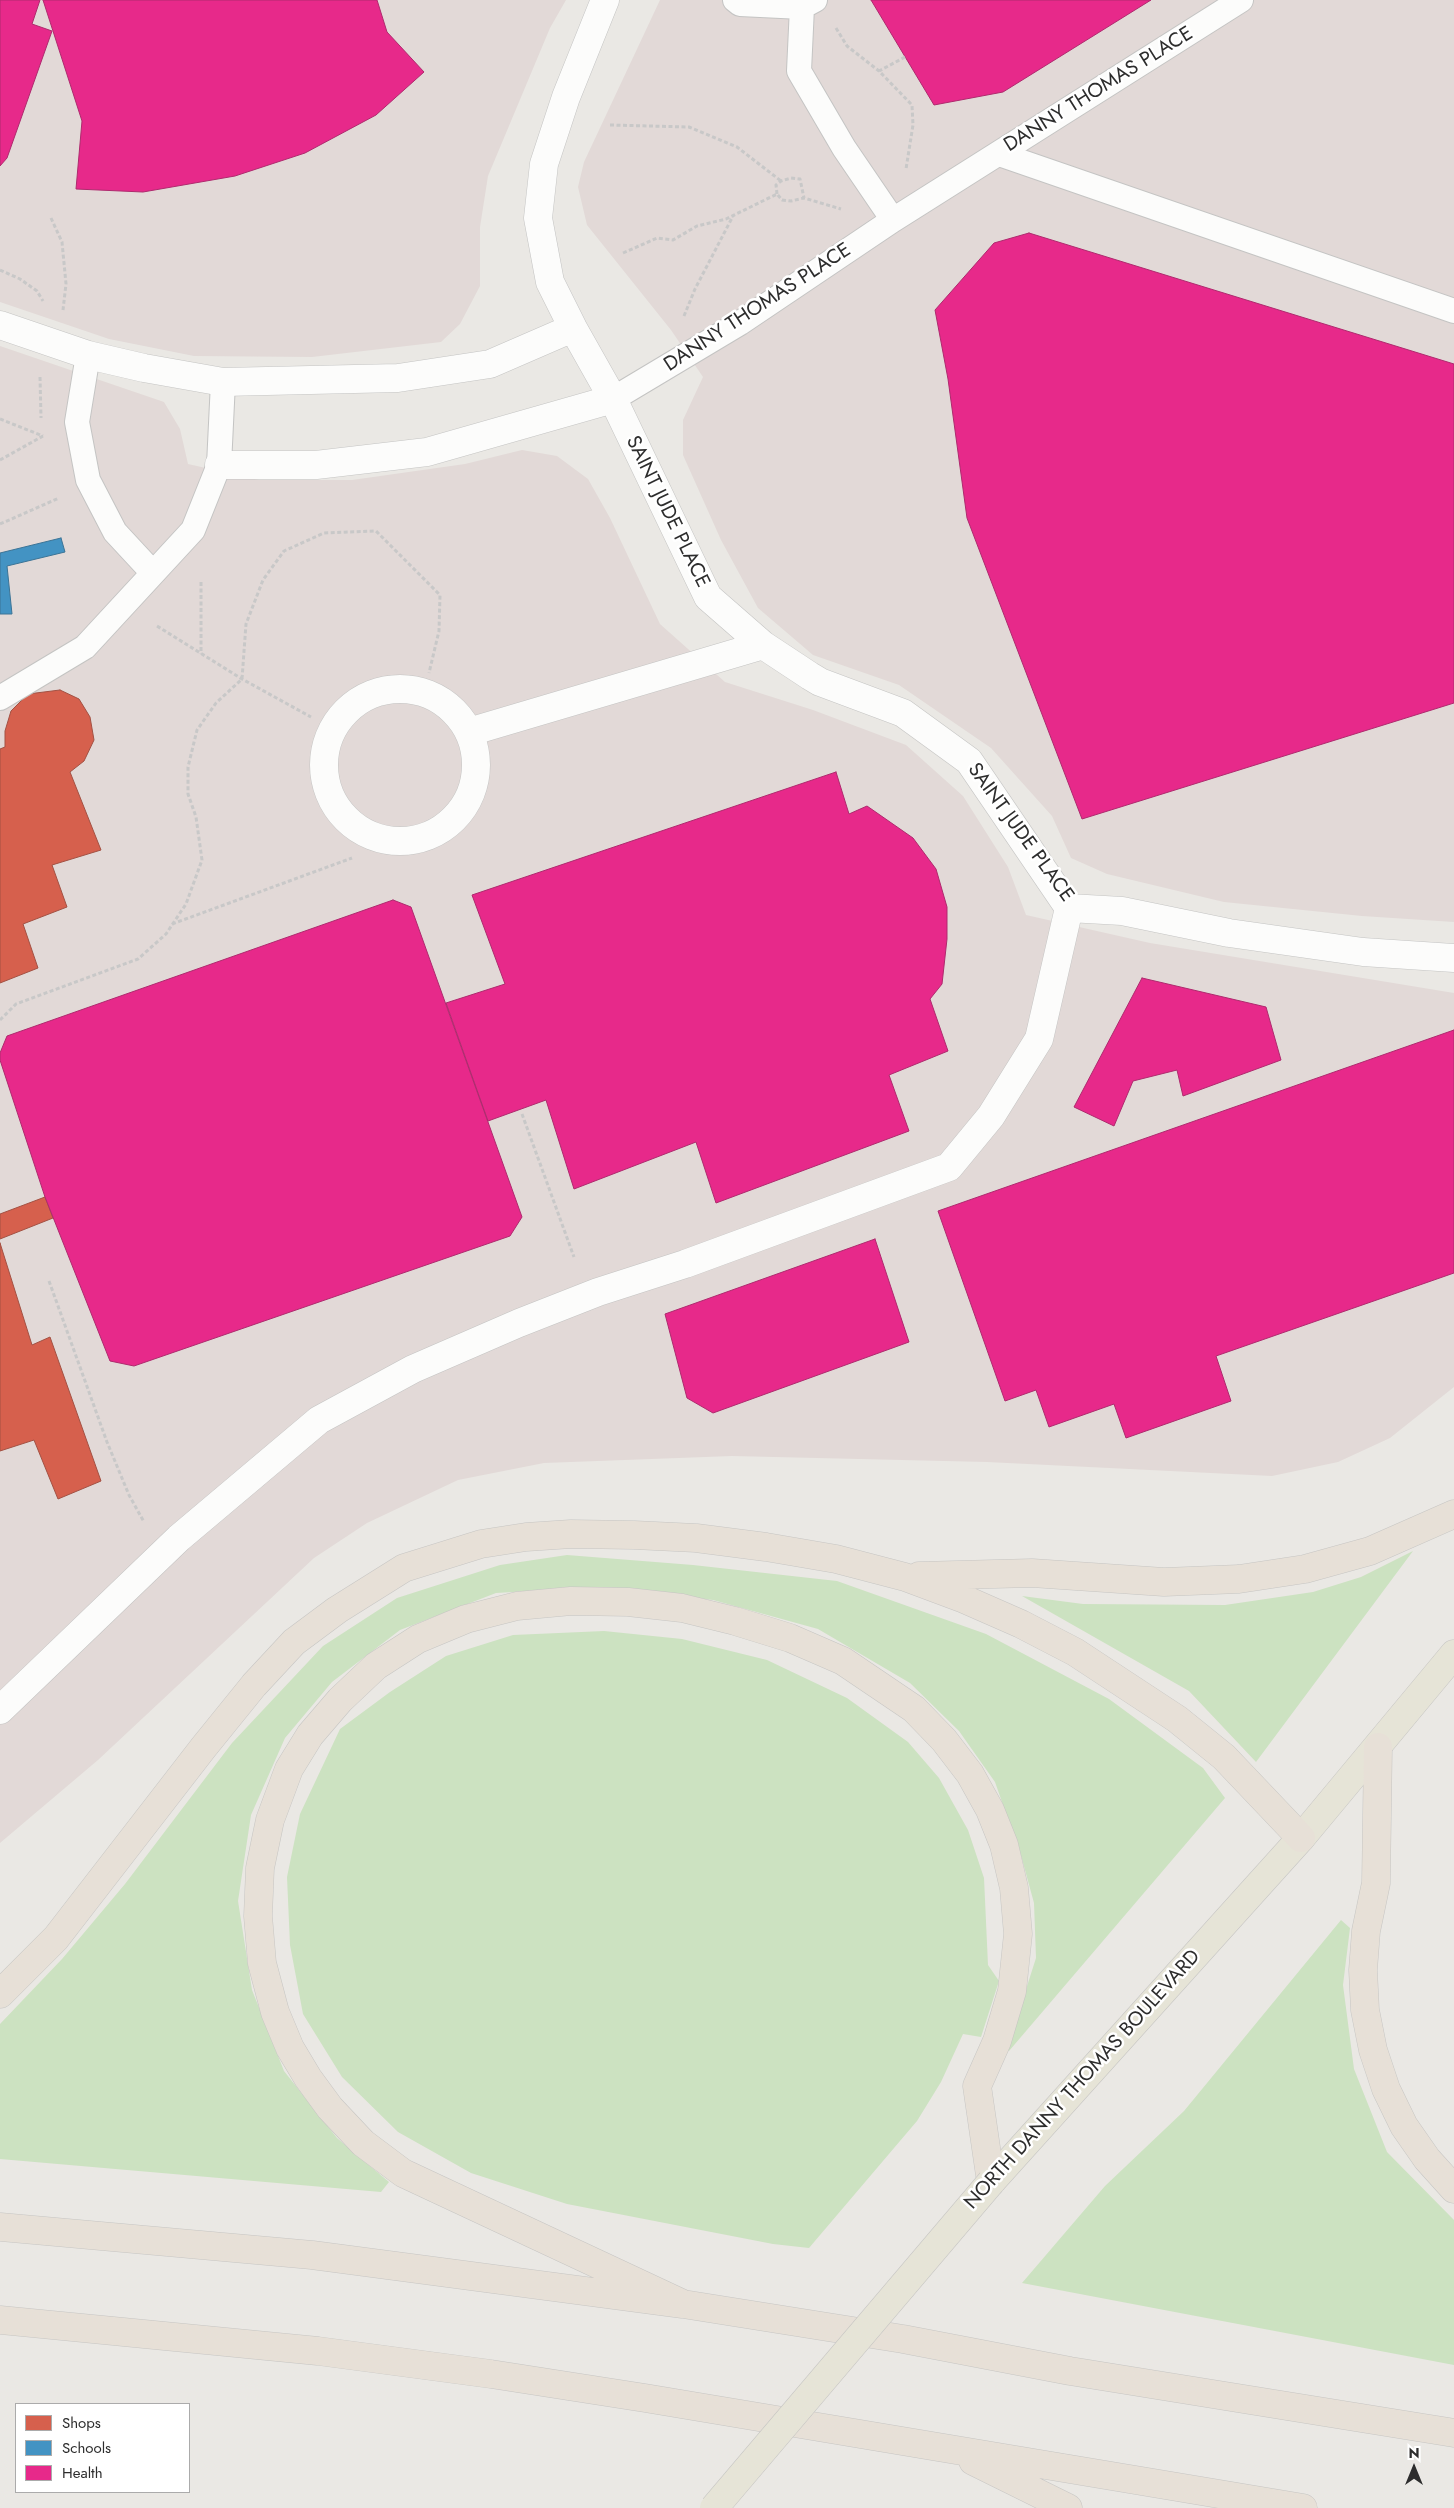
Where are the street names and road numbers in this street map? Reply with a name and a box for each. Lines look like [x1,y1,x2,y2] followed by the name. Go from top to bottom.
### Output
[1000,22,1198,158] street label: DANNY THOMAS PLACE
[660,239,856,377] street label: DANNY THOMAS PLACE
[620,432,714,592] street label: SAINT JUDE PLACE
[962,759,1078,907] street label: SAINT JUDE PLACE
[960,1945,1206,2215] street label: NORTH DANNY THOMAS BOULEVARD

